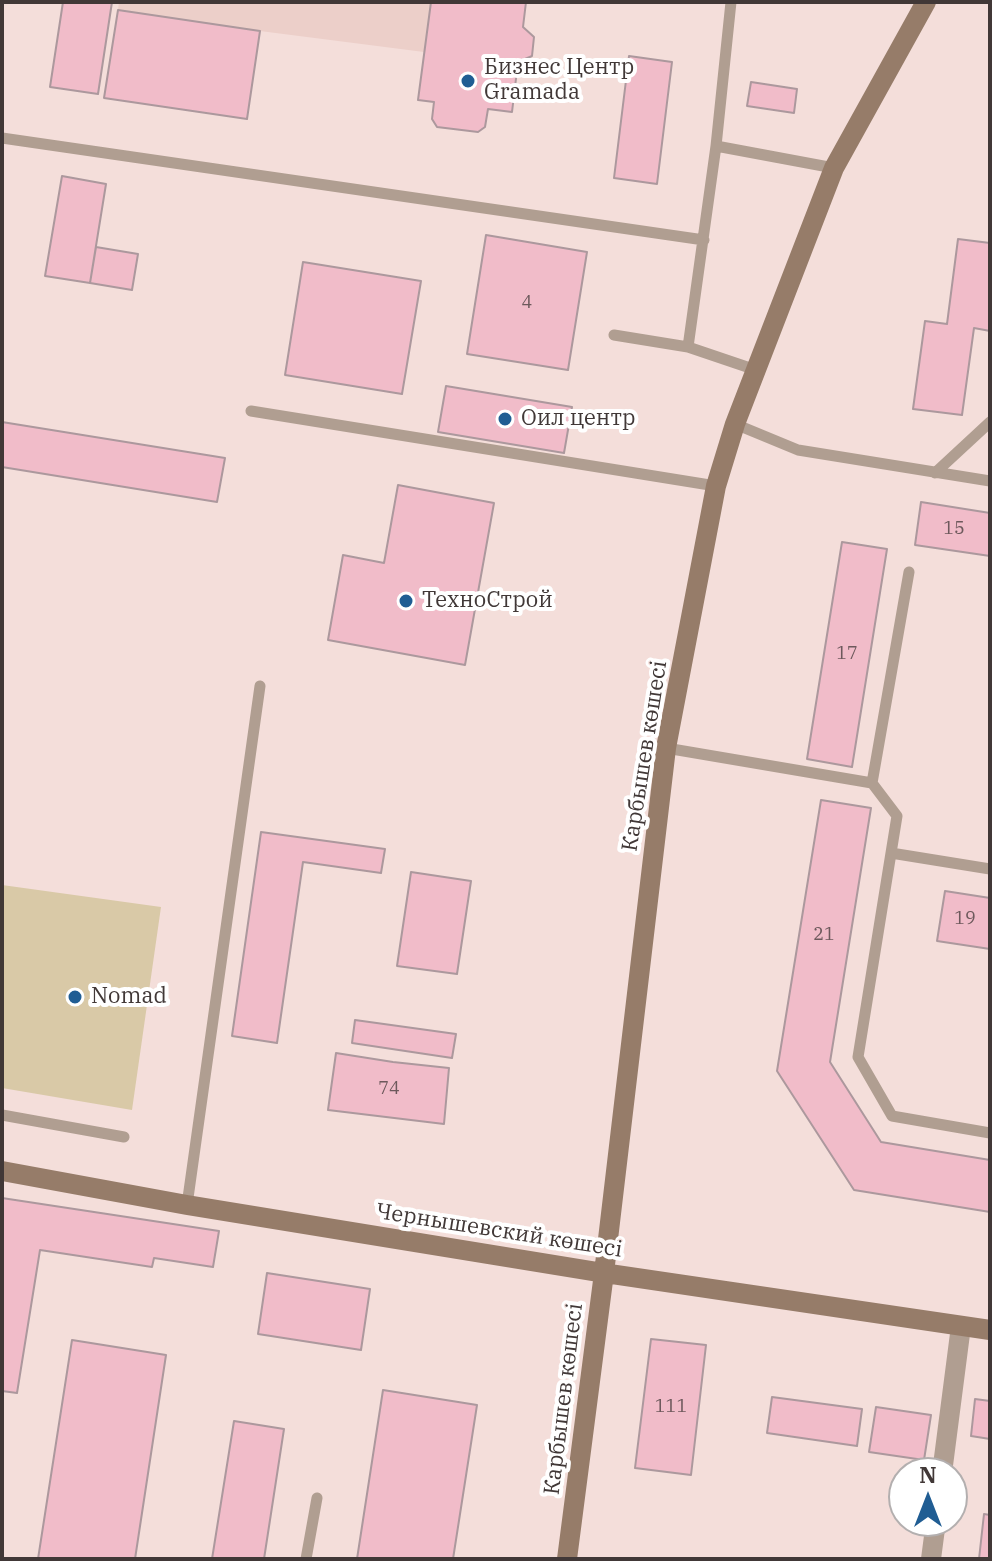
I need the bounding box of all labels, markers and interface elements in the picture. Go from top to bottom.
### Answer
place label: Бизнес Центр Gramada [484,55,634,106]
marker: Бизнес Центр Gramada [459,72,477,90]
house number: 4 [522,292,532,314]
place label: Оил центр [521,406,635,432]
marker: Оил центр [496,410,514,428]
house number: 15 [943,518,965,540]
place label: ТехноСтрой [422,588,553,614]
marker: ТехноСтрой [397,592,415,610]
house number: 17 [836,643,858,665]
street label: Карбышев көшесі [617,659,673,853]
house number: 19 [954,908,976,930]
house number: 21 [813,924,835,946]
place label: Nomad [91,984,167,1010]
marker: Nomad [66,988,84,1006]
house number: 74 [378,1078,400,1100]
street label: Чернышевский көшесі [374,1198,624,1264]
street label: Карбышев көшесі [539,1302,589,1496]
house number: 111 [655,1396,687,1418]
north arrow [888,1457,968,1537]
text: N [919,1460,937,1489]

